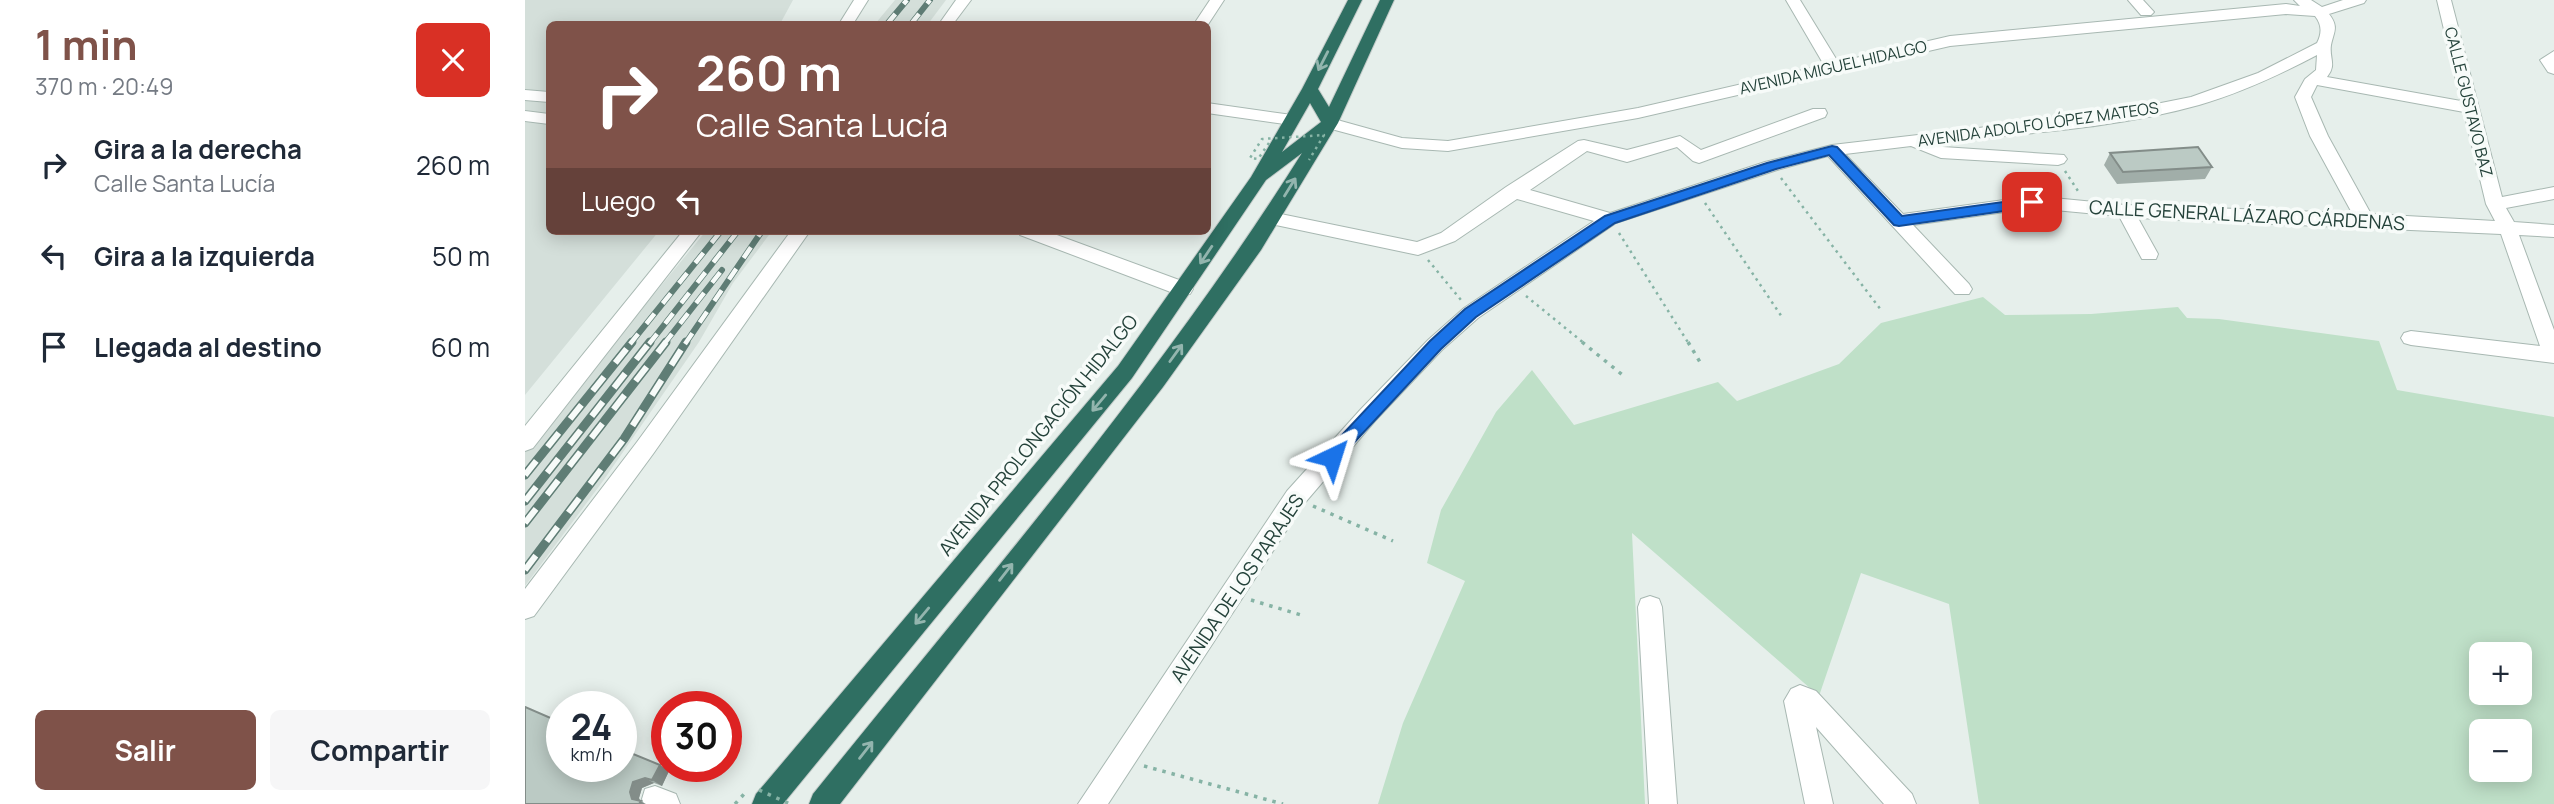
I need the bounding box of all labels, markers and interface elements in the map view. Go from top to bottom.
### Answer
text: 1 min [35,15,138,73]
button: close [416,23,490,97]
street label: CALLE GUSTAVO BAZ [2440,25,2498,180]
street label: AVENIDA MIGUEL HIDALGO [1737,35,1929,99]
text: 260 m [696,39,842,106]
icon: right [581,49,672,140]
one-way arrow [1316,50,1330,71]
text: 370 m · 20:49 [35,70,173,102]
street label: AVENIDA ADOLFO LÓPEZ MATEOS [1916,96,2160,152]
text: Calle Santa Lucía [696,103,948,147]
text: Gira a la derecha [94,131,302,167]
icon: right [35,146,73,184]
text: 260 m [416,147,490,183]
text: Calle Santa Lucía [94,167,275,199]
pin [2002,172,2062,232]
one-way arrow [1283,178,1297,198]
icon: left [670,182,708,220]
text: Luego [581,183,656,219]
icon: arrive [2013,183,2051,221]
street label: CALLE GENERAL LÁZARO CÁRDENAS [2088,194,2406,236]
icon: left [35,237,73,275]
text: Gira a la izquierda [94,238,315,274]
text: 50 m [432,238,490,274]
one-way arrow [1199,245,1213,264]
street label: AVENIDA PROLONGACIÓN HIDALGO [932,309,1144,561]
icon: arrive [35,328,73,366]
text: Llegada al destino [94,329,322,365]
text: 60 m [431,329,490,365]
one-way arrow [1169,344,1183,363]
one-way arrow [1091,393,1106,411]
position arrow [1295,420,1369,494]
street label: AVENIDA DE LOS PARAJES [1164,488,1310,687]
one-way arrow [999,563,1014,581]
one-way arrow [914,606,930,624]
map controls [2469,642,2532,782]
button: + [2469,642,2532,705]
speed limit sign: 30 [651,691,742,782]
text: 24 [571,703,612,751]
button: Salir [35,710,256,790]
button: Compartir [270,710,490,790]
button: − [2469,719,2532,782]
text: km/h [571,742,612,766]
one-way arrow [858,742,873,760]

